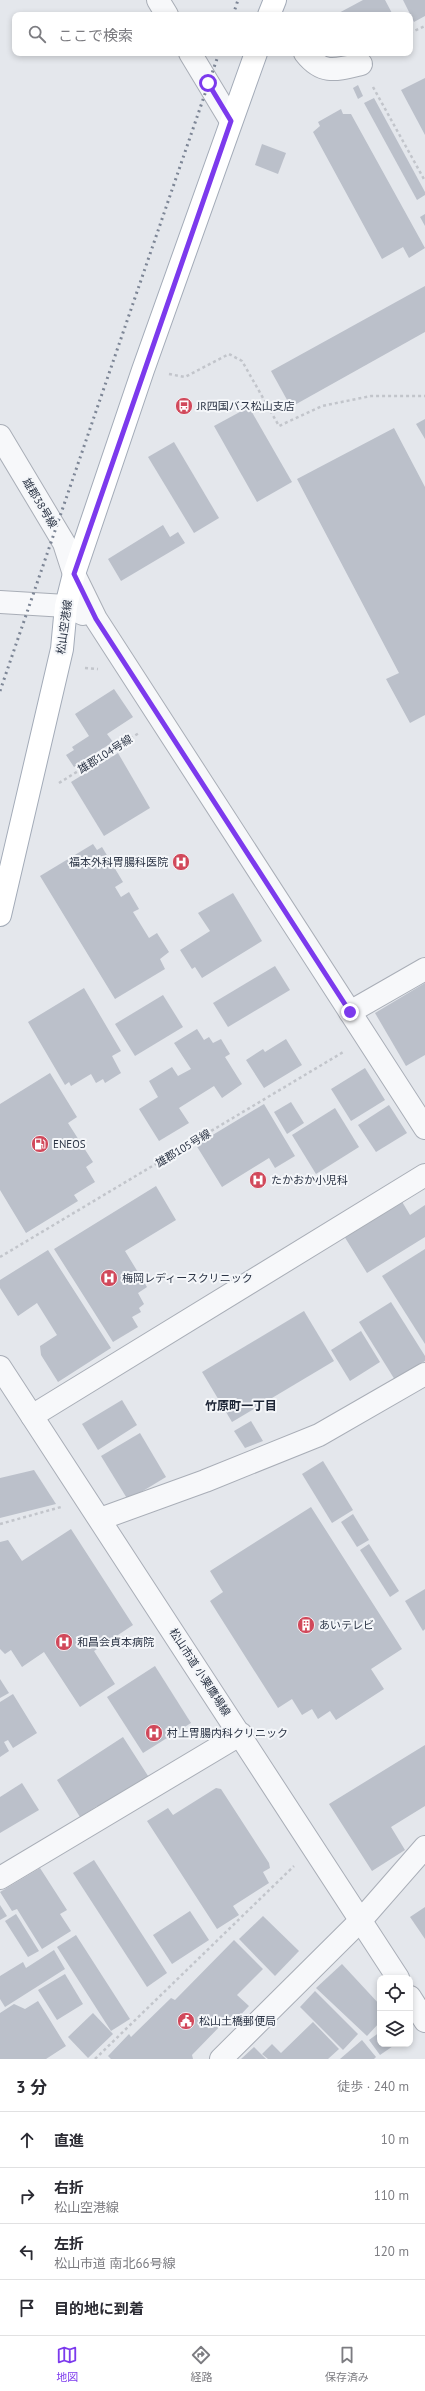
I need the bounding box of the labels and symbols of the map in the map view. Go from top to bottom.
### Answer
route start [199,74,217,92]
bus stop icon: JR四国バス松山支店 [174,396,194,416]
place label: JR四国バス松山支店 [196,399,295,413]
street label: 雄郡38号線 [20,475,60,531]
street label: 松山空港線 [53,599,75,655]
street label: 雄郡104号線 [75,732,135,776]
hospital icon: 福本外科胃腸科医院 [171,852,191,872]
place label: 福本外科胃腸科医院 [69,855,168,869]
route end [341,1003,359,1021]
street label: 雄郡105号線 [153,1126,213,1170]
fuel station icon: ENEOS [30,1134,50,1154]
place label: ENEOS [53,1137,86,1151]
hospital icon: たかおか小児科 [248,1170,268,1190]
place label: たかおか小児科 [271,1173,348,1187]
hospital icon: 梅岡レディースクリニック [99,1268,119,1288]
place label: 梅岡レディースクリニック [122,1271,253,1285]
district label: 竹原町一丁目 [205,1398,277,1413]
building icon: あいテレビ [296,1615,316,1635]
place label: あいテレビ [319,1618,374,1632]
street label: 松山市道 小栗鷹場線 [166,1625,234,1719]
hospital icon: 和昌会貞本病院 [54,1632,74,1652]
place label: 和昌会貞本病院 [77,1635,154,1649]
hospital icon: 村上胃腸内科クリニック [144,1723,164,1743]
place label: 村上胃腸内科クリニック [167,1726,288,1740]
public building icon: 松山土橋郵便局 [176,2011,196,2031]
place label: 松山土橋郵便局 [199,2014,276,2028]

